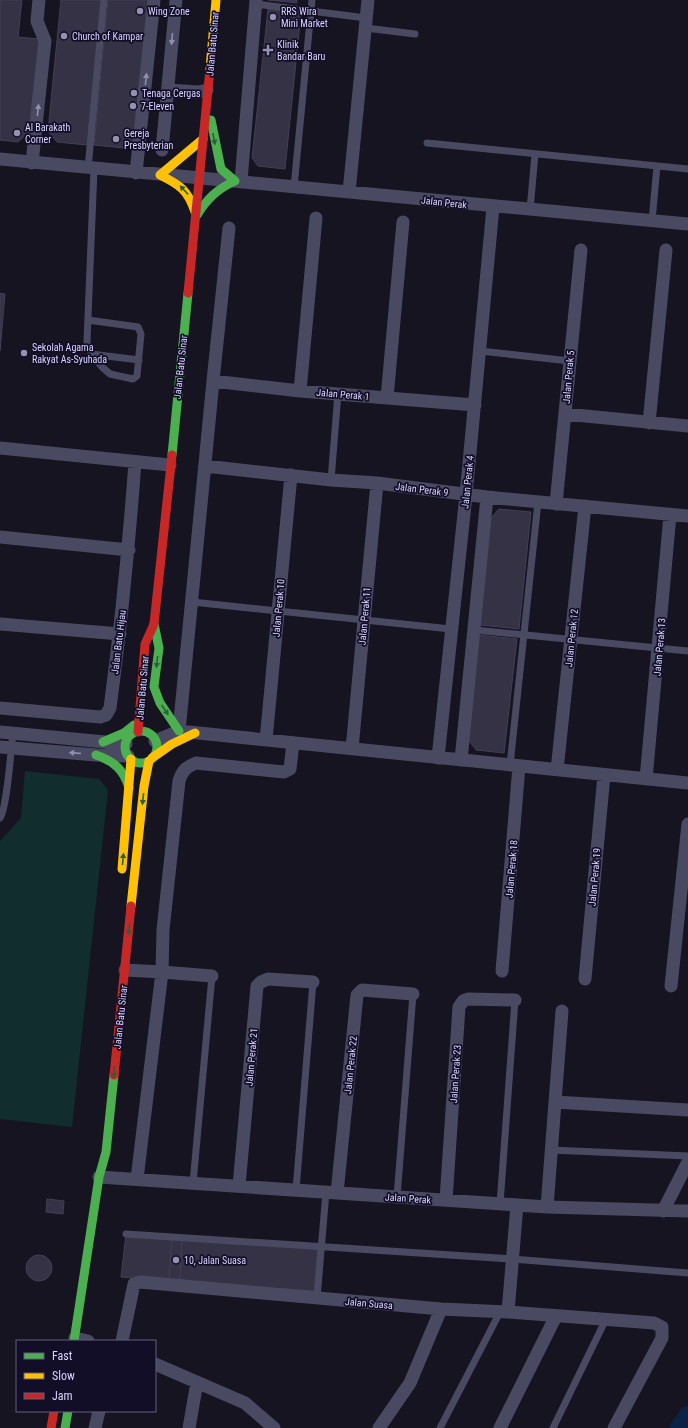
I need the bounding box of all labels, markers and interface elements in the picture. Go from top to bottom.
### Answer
marker: Wing Zone [135,6,145,16]
place label: Wing Zone [148,6,190,17]
place label: RRS Wira Mini Market [281,6,328,29]
street label: Jalan Batu Sinar [204,12,221,77]
marker: RRS Wira Mini Market [268,12,278,22]
marker: Church of Kampar [59,31,69,41]
place label: Church of Kampar [72,31,143,42]
one-way arrow [169,33,176,45]
place label: Klinik Bandar Baru [277,39,325,62]
marker: Klinik Bandar Baru [262,44,274,56]
one-way arrow [142,73,149,85]
marker: Tenaga Cergas [129,88,139,98]
place label: Tenaga Cergas [142,88,201,99]
marker: 7-Eleven [128,101,138,111]
place label: 7-Eleven [141,101,174,112]
one-way arrow [34,104,41,116]
place label: Al Barakath Corner [25,122,71,145]
marker: Al Barakath Corner [12,128,22,138]
place label: Gereja Presbyterian [124,128,174,151]
one-way arrow [212,133,218,145]
marker: Gereja Presbyterian [111,134,121,144]
one-way arrow [180,185,189,195]
street label: Jalan Perak [420,195,468,210]
street label: Jalan Batu Sinar [172,334,189,400]
place label: Sekolah Agama Rakyat As-Syuhada [32,342,107,365]
marker: Sekolah Agama Rakyat As-Syuhada [19,348,29,358]
street label: Jalan Perak 5 [561,350,576,404]
street label: Jalan Perak 1 [316,387,370,402]
street label: Jalan Perak 4 [459,455,476,509]
street label: Jalan Perak 9 [395,481,449,498]
street label: Jalan Perak 10 [270,578,287,638]
street label: Jalan Perak 11 [356,587,373,646]
street label: Jalan Perak 12 [563,608,580,668]
street label: Jalan Batu Hijau [109,609,128,675]
street label: Jalan Perak 13 [651,617,668,677]
street label: Jalan Batu Sinar [134,656,151,721]
one-way arrow [154,656,160,668]
one-way arrow [161,705,169,715]
one-way arrow [69,750,81,757]
one-way arrow [139,793,146,805]
street label: Jalan Perak 18 [503,839,520,899]
street label: Jalan Perak 19 [586,847,603,907]
one-way arrow [120,853,126,865]
one-way arrow [126,923,132,935]
street label: Jalan Batu Sinar [112,984,129,1050]
street label: Jalan Perak 21 [243,1028,260,1087]
street label: Jalan Perak 22 [342,1035,359,1095]
street label: Jalan Perak 23 [448,1045,463,1104]
one-way arrow [111,1066,118,1078]
street label: Jalan Perak [385,1191,432,1206]
marker: 10, Jalan Suasa [171,1255,181,1265]
place label: 10, Jalan Suasa [184,1255,246,1266]
street label: Jalan Suasa [345,1296,394,1311]
legend [16,1340,156,1412]
text: Fast [52,1349,73,1363]
text: Slow [52,1369,75,1383]
text: Jam [52,1389,73,1403]

